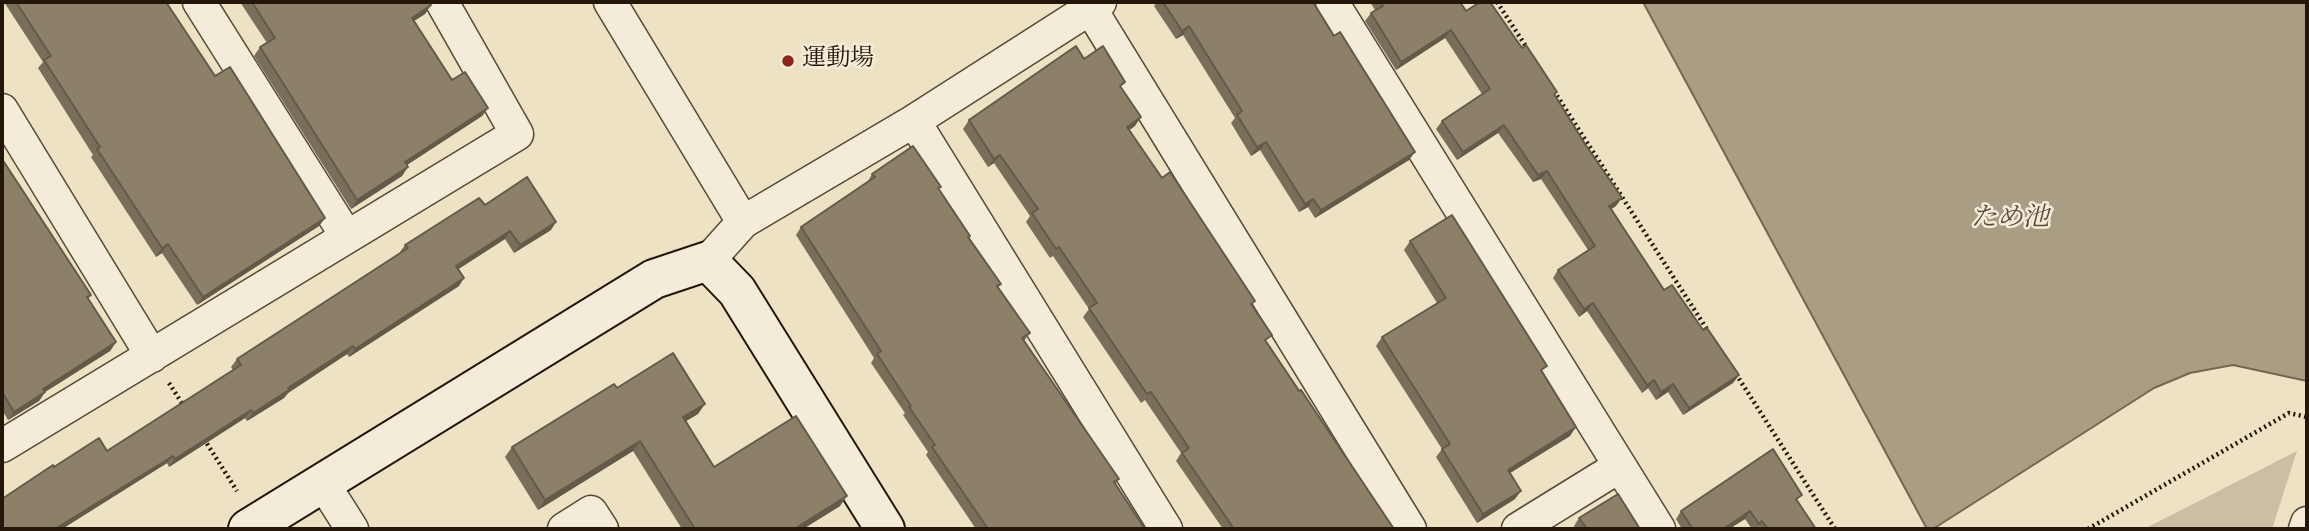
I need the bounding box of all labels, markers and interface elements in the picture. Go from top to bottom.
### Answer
place label: 運動場 [802,47,874,75]
marker: 運動場 [780,53,796,69]
water label: ため池 [1971,205,2049,237]

